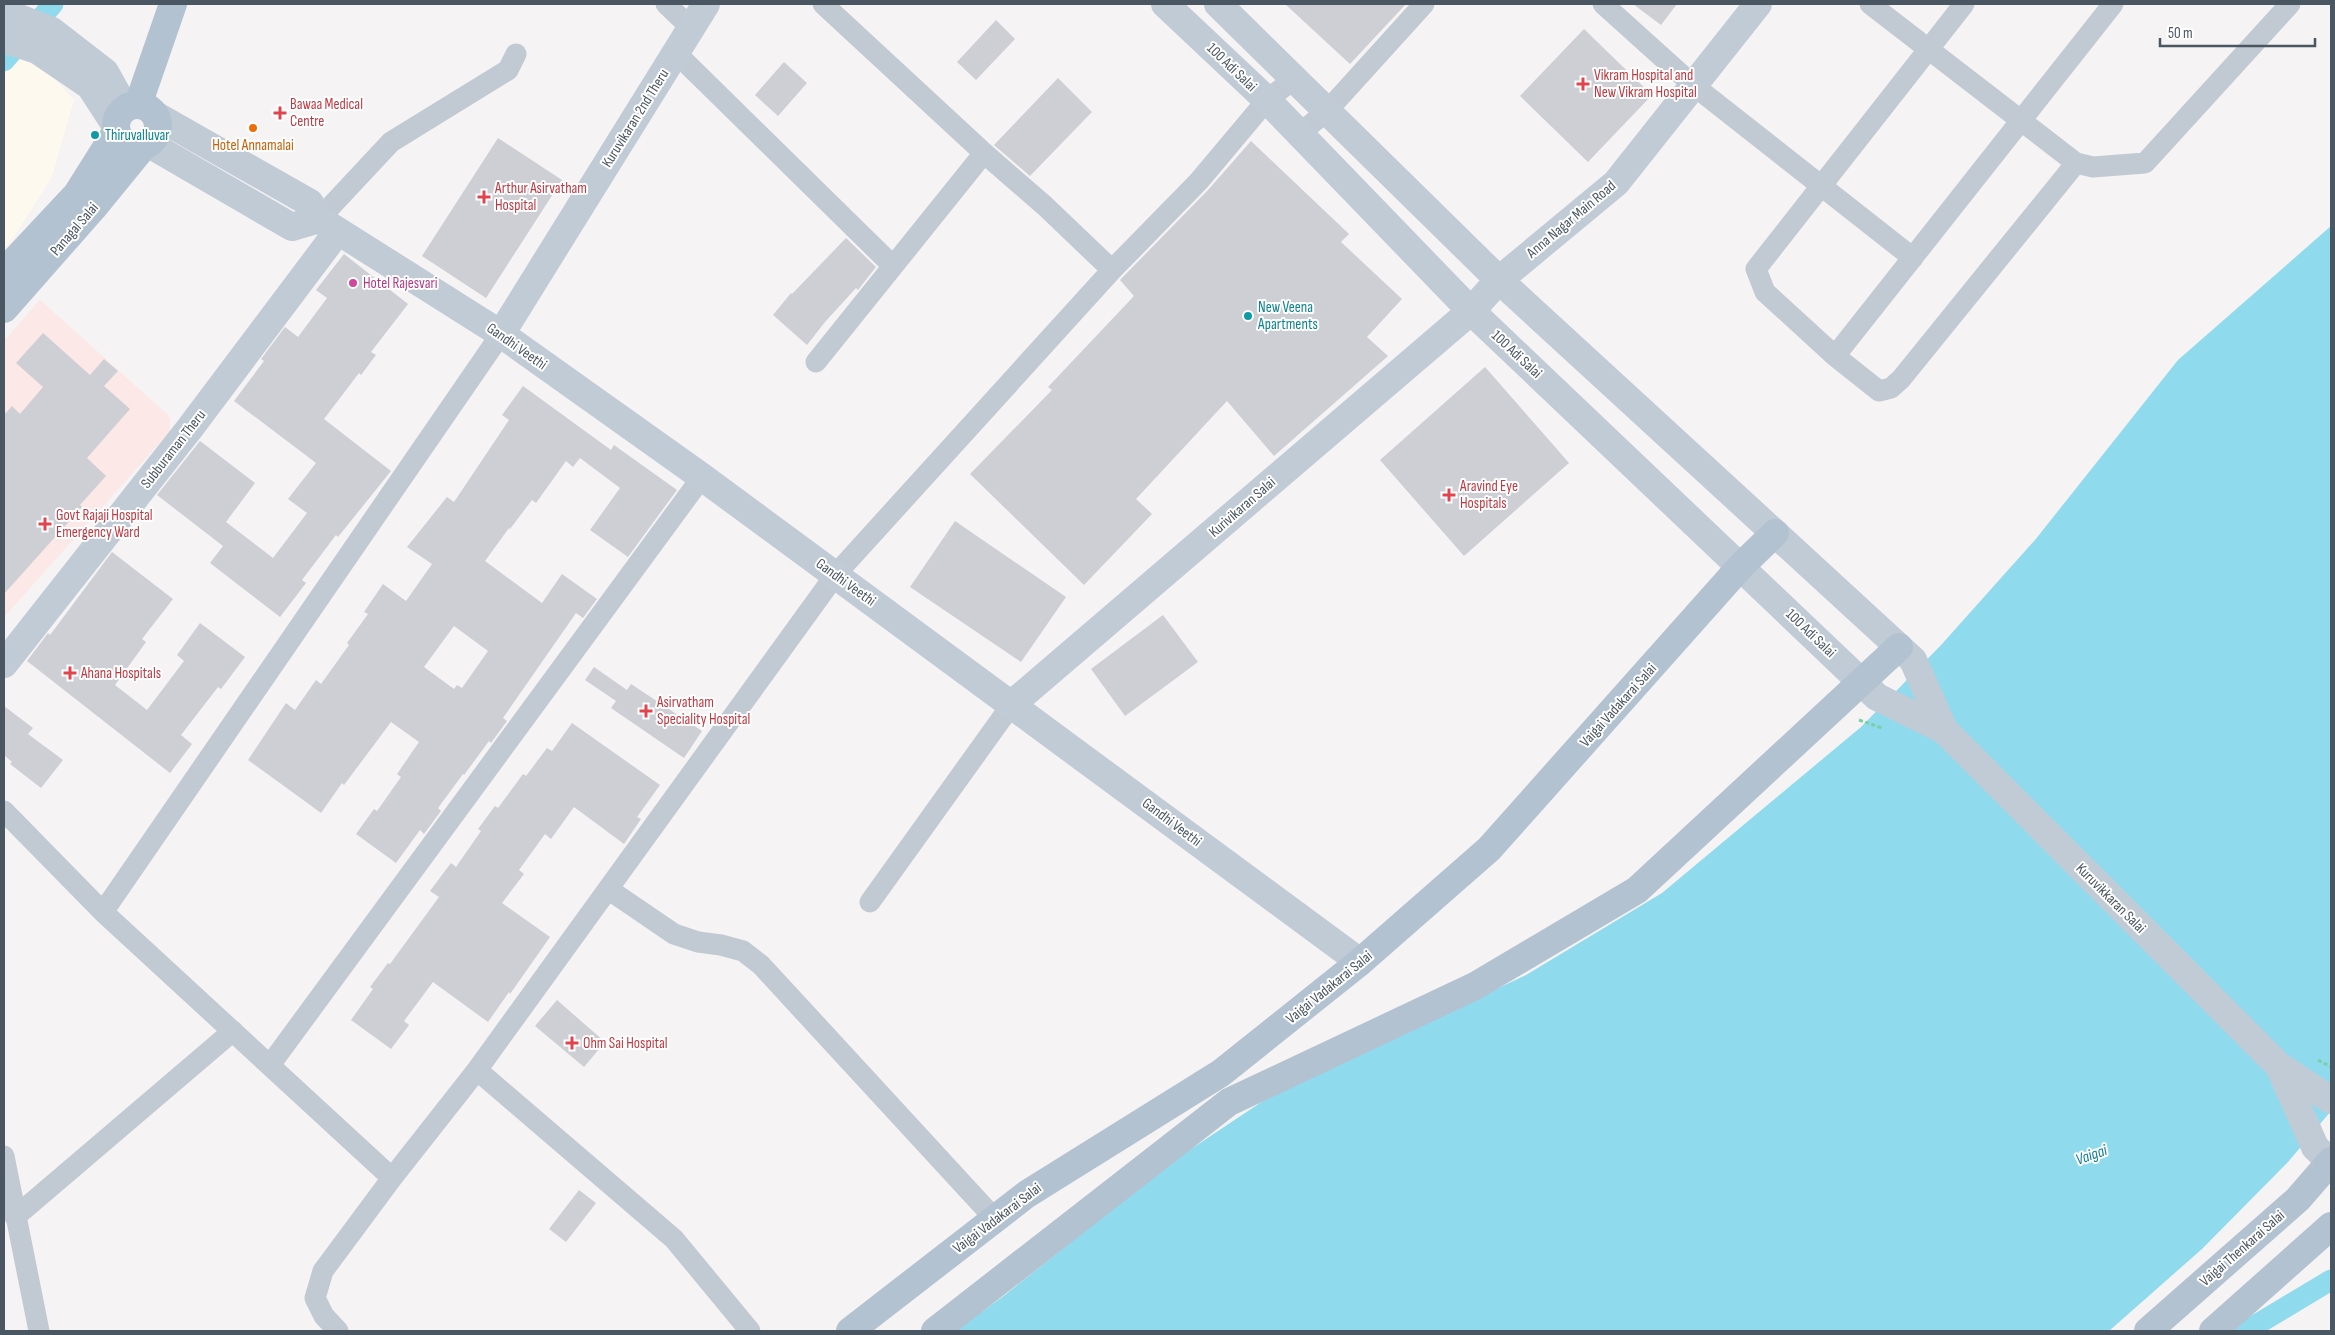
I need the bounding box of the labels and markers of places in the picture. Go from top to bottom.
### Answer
place label: Vikram Hospital and New Vikram Hospital [1594,66,1697,102]
marker: Vikram Hospital and New Vikram Hospital [1576,77,1590,91]
place label: Bawaa Medical Centre [290,95,363,131]
marker: Bawaa Medical Centre [274,107,286,119]
marker: Hotel Annamalai [247,122,259,134]
place label: Thiruvalluvar [105,126,170,145]
marker: Thiruvalluvar [89,129,101,141]
place label: Hotel Annamalai [212,136,294,155]
place label: Arthur Asirvatham Hospital [494,179,587,215]
marker: Arthur Asirvatham Hospital [477,190,491,204]
place label: Hotel Rajesvari [363,274,438,293]
marker: Hotel Rajesvari [347,277,359,289]
place label: New Veena Apartments [1257,298,1318,334]
marker: New Veena Apartments [1242,310,1254,322]
place label: Aravind Eye Hospitals [1459,477,1518,513]
marker: Aravind Eye Hospitals [1442,488,1456,502]
place label: Govt Rajaji Hospital Emergency Ward [56,506,153,542]
marker: Govt Rajaji Hospital Emergency Ward [38,517,52,531]
place label: Ahana Hospitals [80,664,161,683]
marker: Ahana Hospitals [63,666,77,680]
place label: Asirvatham Speciality Hospital [656,693,750,729]
marker: Asirvatham Speciality Hospital [639,704,653,718]
place label: Ohm Sai Hospital [583,1034,668,1053]
marker: Ohm Sai Hospital [565,1036,579,1050]

